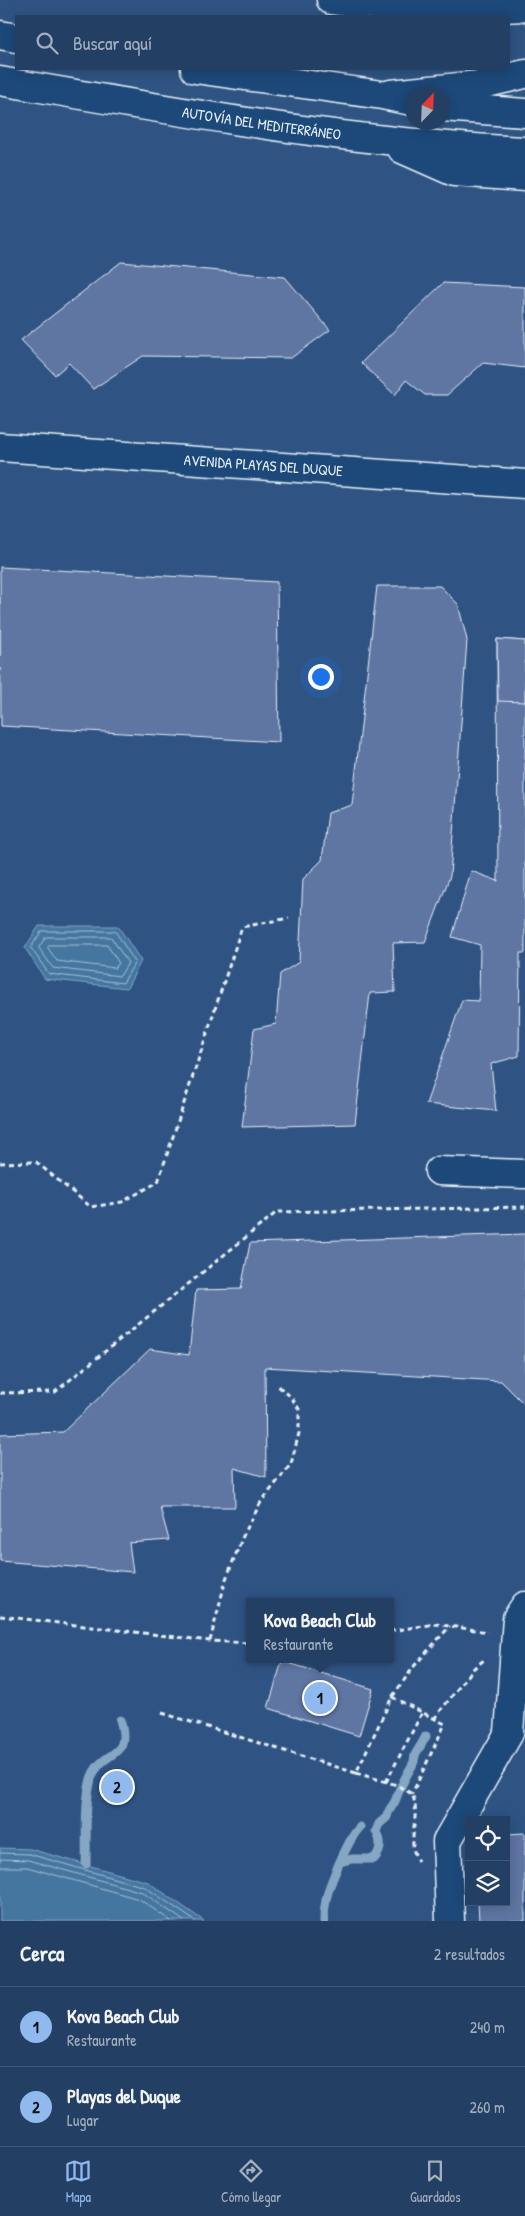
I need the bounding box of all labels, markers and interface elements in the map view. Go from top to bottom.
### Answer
search box [15,15,510,70]
icon: search [33,29,61,57]
text: Buscar aquí [73,30,152,56]
north arrow [405,85,450,130]
street label: AUTOVÍA DEL MEDITERRÁNEO [181,101,342,145]
street label: AVENIDA PLAYAS DEL DUQUE [183,449,344,481]
your location [308,664,334,690]
popup [246,1598,394,1663]
text: Kova Beach Club [264,1607,376,1633]
text: Restaurante [264,1633,333,1655]
pin: 1 [304,1679,336,1717]
pin: 2 [101,1768,133,1806]
map controls [465,1816,510,1906]
button: locate [465,1816,510,1861]
button: layers [465,1861,510,1906]
text: Cerca [20,1939,64,1968]
text: 2 resultados [434,1943,505,1965]
text: Kova Beach Club [67,2003,179,2029]
text: 1 [33,2016,39,2038]
text: 240 m [470,2016,505,2038]
text: Restaurante [67,2029,137,2051]
text: Playas del Duque [67,2083,181,2109]
text: 2 [32,2096,40,2118]
text: 260 m [469,2096,505,2118]
text: Lugar [67,2109,99,2131]
tab: Mapa [64,2157,92,2206]
tab: Cómo llegar [221,2157,281,2206]
tab: Guardados [410,2157,461,2206]

